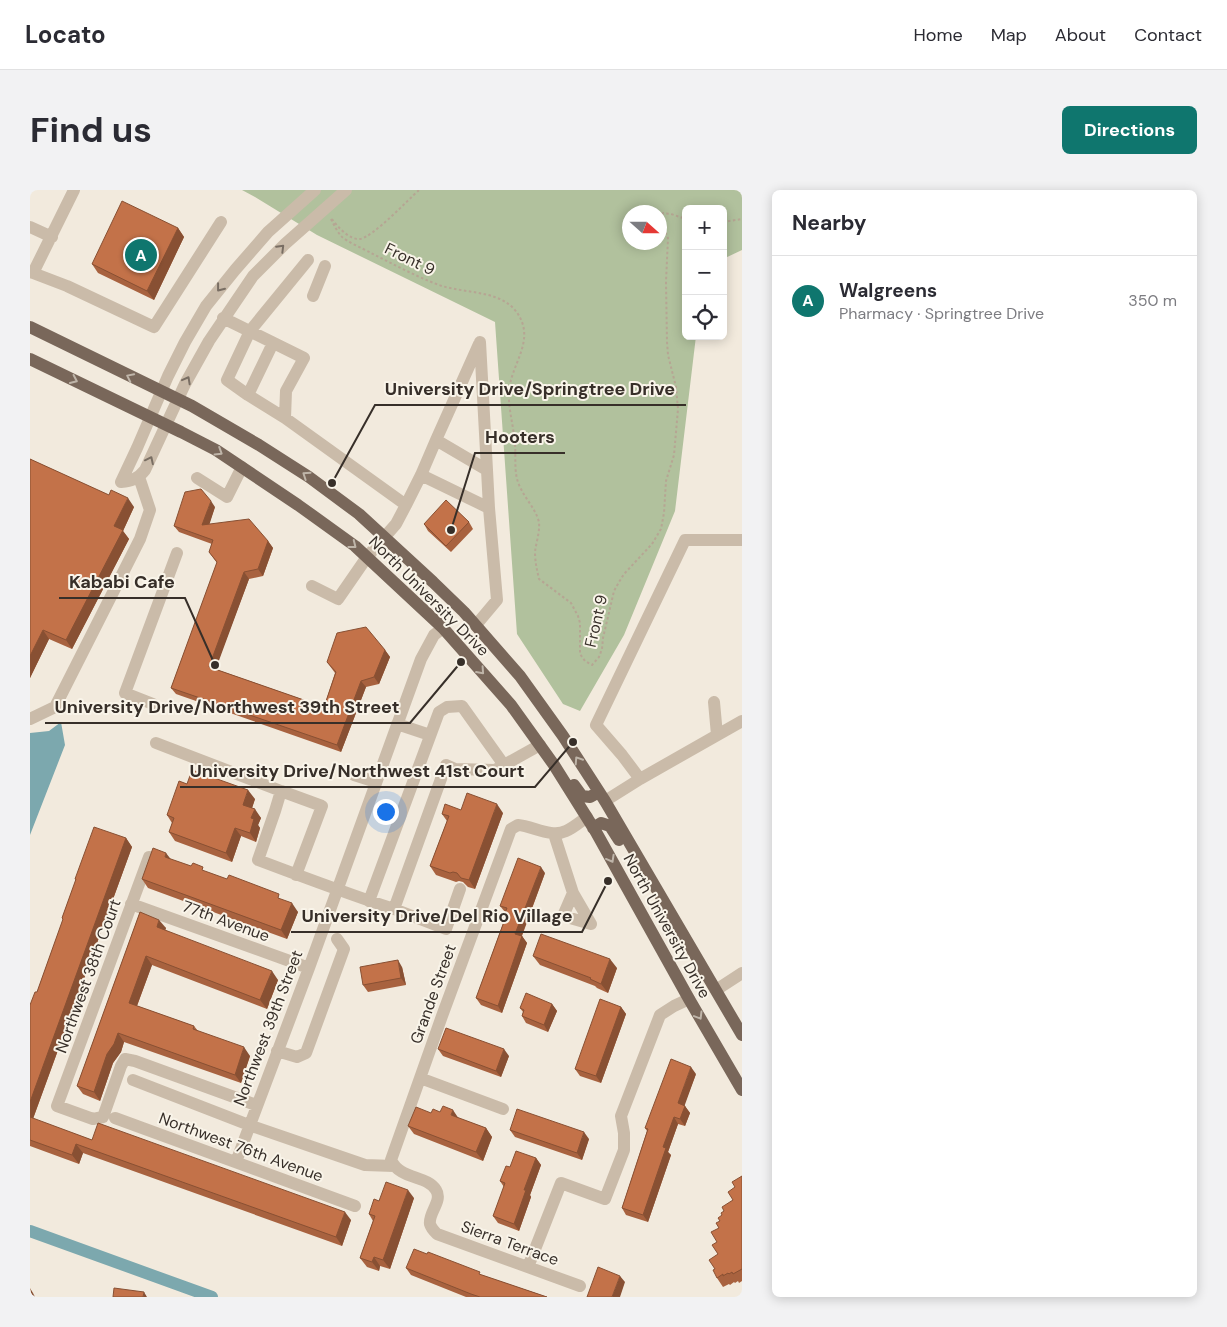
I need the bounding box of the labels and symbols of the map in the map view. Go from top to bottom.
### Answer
north arrow [622,205,667,250]
pin: A [125,236,157,274]
street label: Front 9 [381,238,439,280]
one-way arrow [275,245,284,254]
one-way arrow [218,282,226,291]
callout: University Drive/Springtree Drive [375,372,686,405]
one-way arrow [127,373,136,383]
one-way arrow [69,374,78,384]
one-way arrow [181,376,191,385]
text: University Drive/Springtree Drive [385,377,675,401]
callout: Hooters [475,420,565,453]
text: Hooters [485,425,555,449]
one-way arrow [214,446,223,456]
one-way arrow [143,456,154,465]
one-way arrow [302,472,311,481]
street label: North University Drive [364,531,494,661]
one-way arrow [347,539,356,547]
callout: Kababi Cafe [59,565,185,598]
text: Kababi Cafe [69,570,175,594]
street label: Front 9 [580,593,612,649]
one-way arrow [475,665,484,674]
callout: University Drive/Northwest 39th Street [45,690,410,723]
text: University Drive/Northwest 39th Street [54,695,400,719]
callout: University Drive/Northwest 41st Court [180,754,535,787]
one-way arrow [575,756,585,765]
text: University Drive/Northwest 41st Court [190,759,524,783]
your location [373,799,399,825]
street label: North University Drive [619,850,715,1002]
one-way arrow [605,854,615,863]
street label: Northwest 38th Court [50,896,126,1056]
street label: 77th Avenue [180,896,272,946]
callout: University Drive/Del Rio Village [291,899,582,932]
text: University Drive/Del Rio Village [302,904,573,928]
street label: Grande Street [405,941,461,1047]
street label: Northwest 39th Street [229,947,307,1109]
one-way arrow [692,1011,702,1020]
street label: Northwest 76th Avenue [156,1107,326,1187]
street label: Sierra Terrace [458,1216,562,1270]

